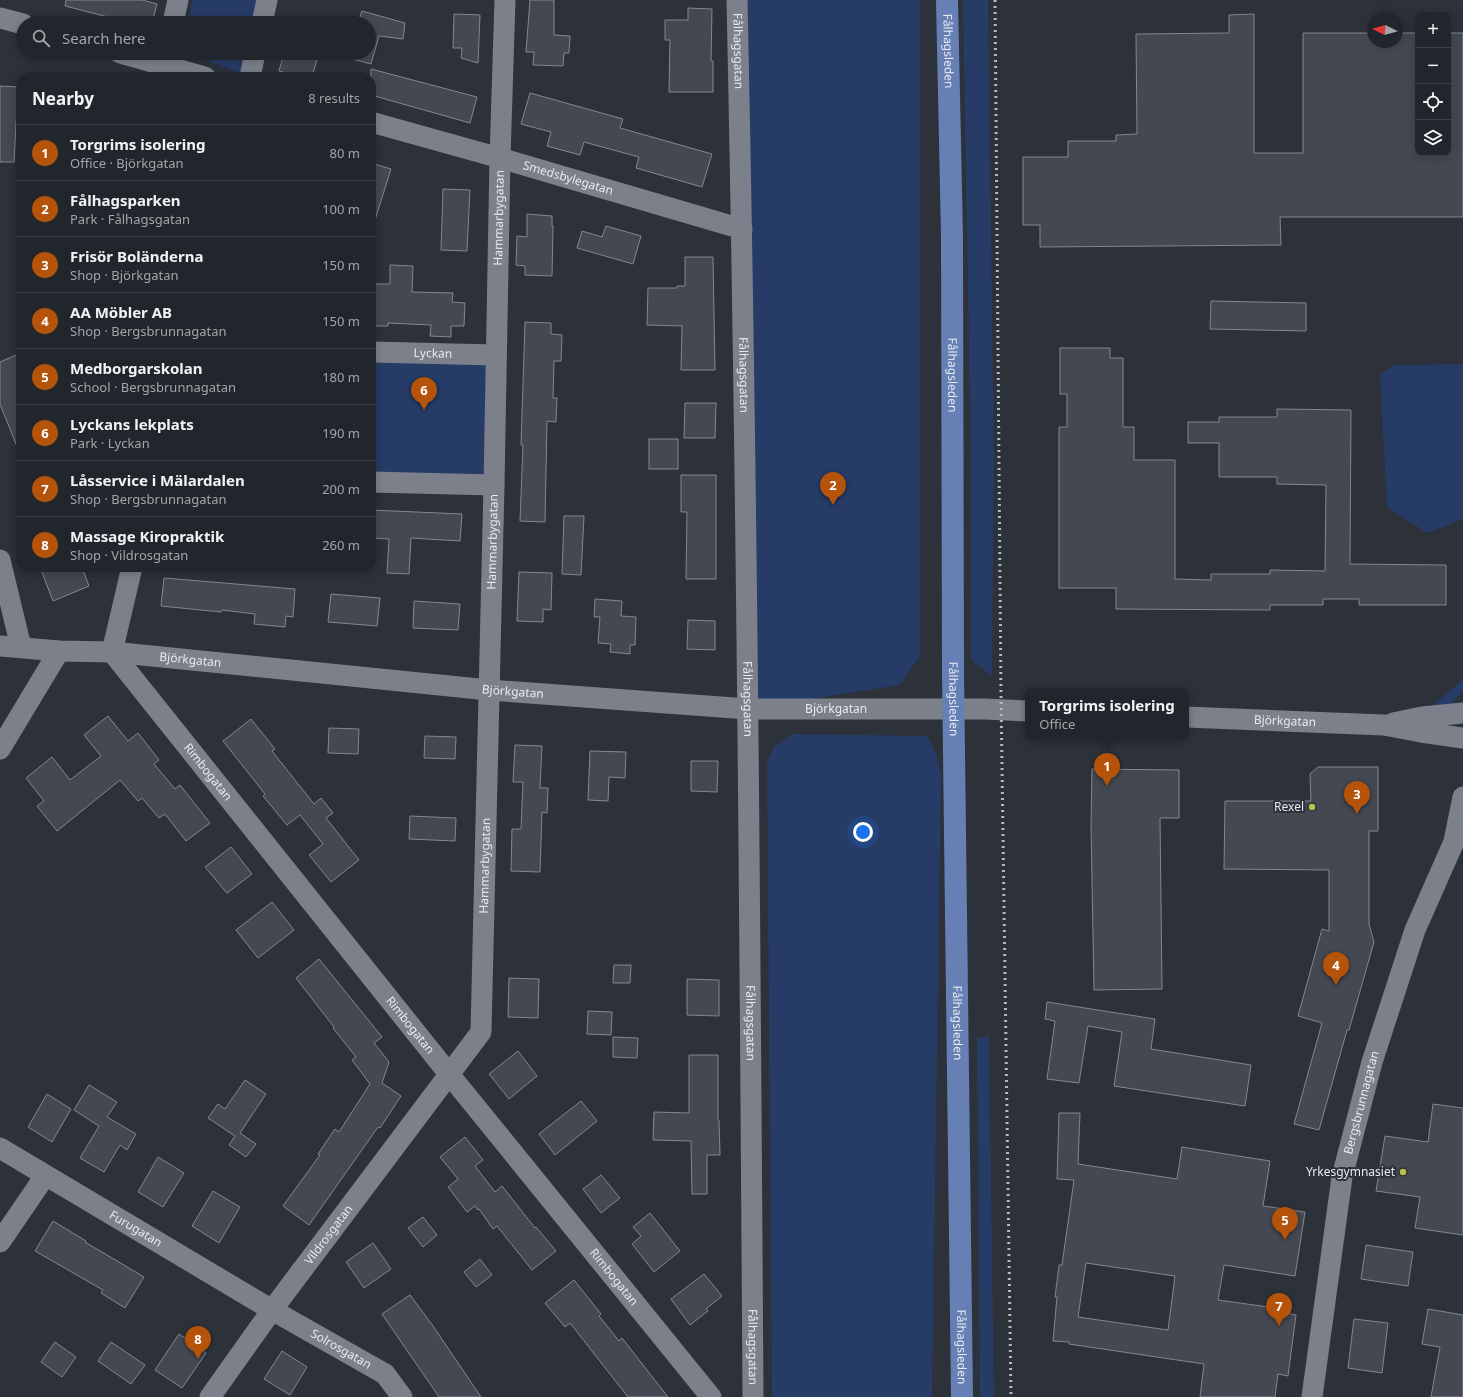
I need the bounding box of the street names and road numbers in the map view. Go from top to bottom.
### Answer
street label: Fålhagsgatan [729,13,748,89]
street label: Fålhagsleden [939,13,958,89]
street label: Smedsbylegatan [521,156,616,199]
street label: Hammarbygatan [489,170,508,266]
street label: Fålhagsgatan [735,337,753,413]
street label: Fålhagsleden [944,337,961,412]
street label: Lyckan [413,344,453,362]
street label: Hammarbygatan [483,494,502,590]
street label: Björkgatan [159,648,222,671]
street label: Fålhagsgatan [739,661,757,737]
street label: Fålhagsleden [945,661,963,736]
street label: Björkgatan [481,680,544,702]
street label: Björkgatan [805,700,867,717]
street label: Björkgatan [1254,711,1316,730]
street label: Rimbogatan [180,739,236,804]
street label: Hammarbygatan [475,818,494,914]
street label: Fålhagsgatan [742,985,760,1061]
street label: Fålhagsleden [949,985,967,1060]
street label: Rimbogatan [382,993,439,1057]
street label: Bergsbrunnagatan [1339,1048,1383,1156]
street label: Vildrosgatan [300,1201,356,1268]
street label: Furugatan [106,1206,166,1251]
street label: Rimbogatan [586,1245,643,1309]
street label: Fålhagsgatan [744,1309,762,1385]
street label: Fålhagsleden [953,1309,971,1384]
street label: Solrosgatan [308,1325,375,1373]

